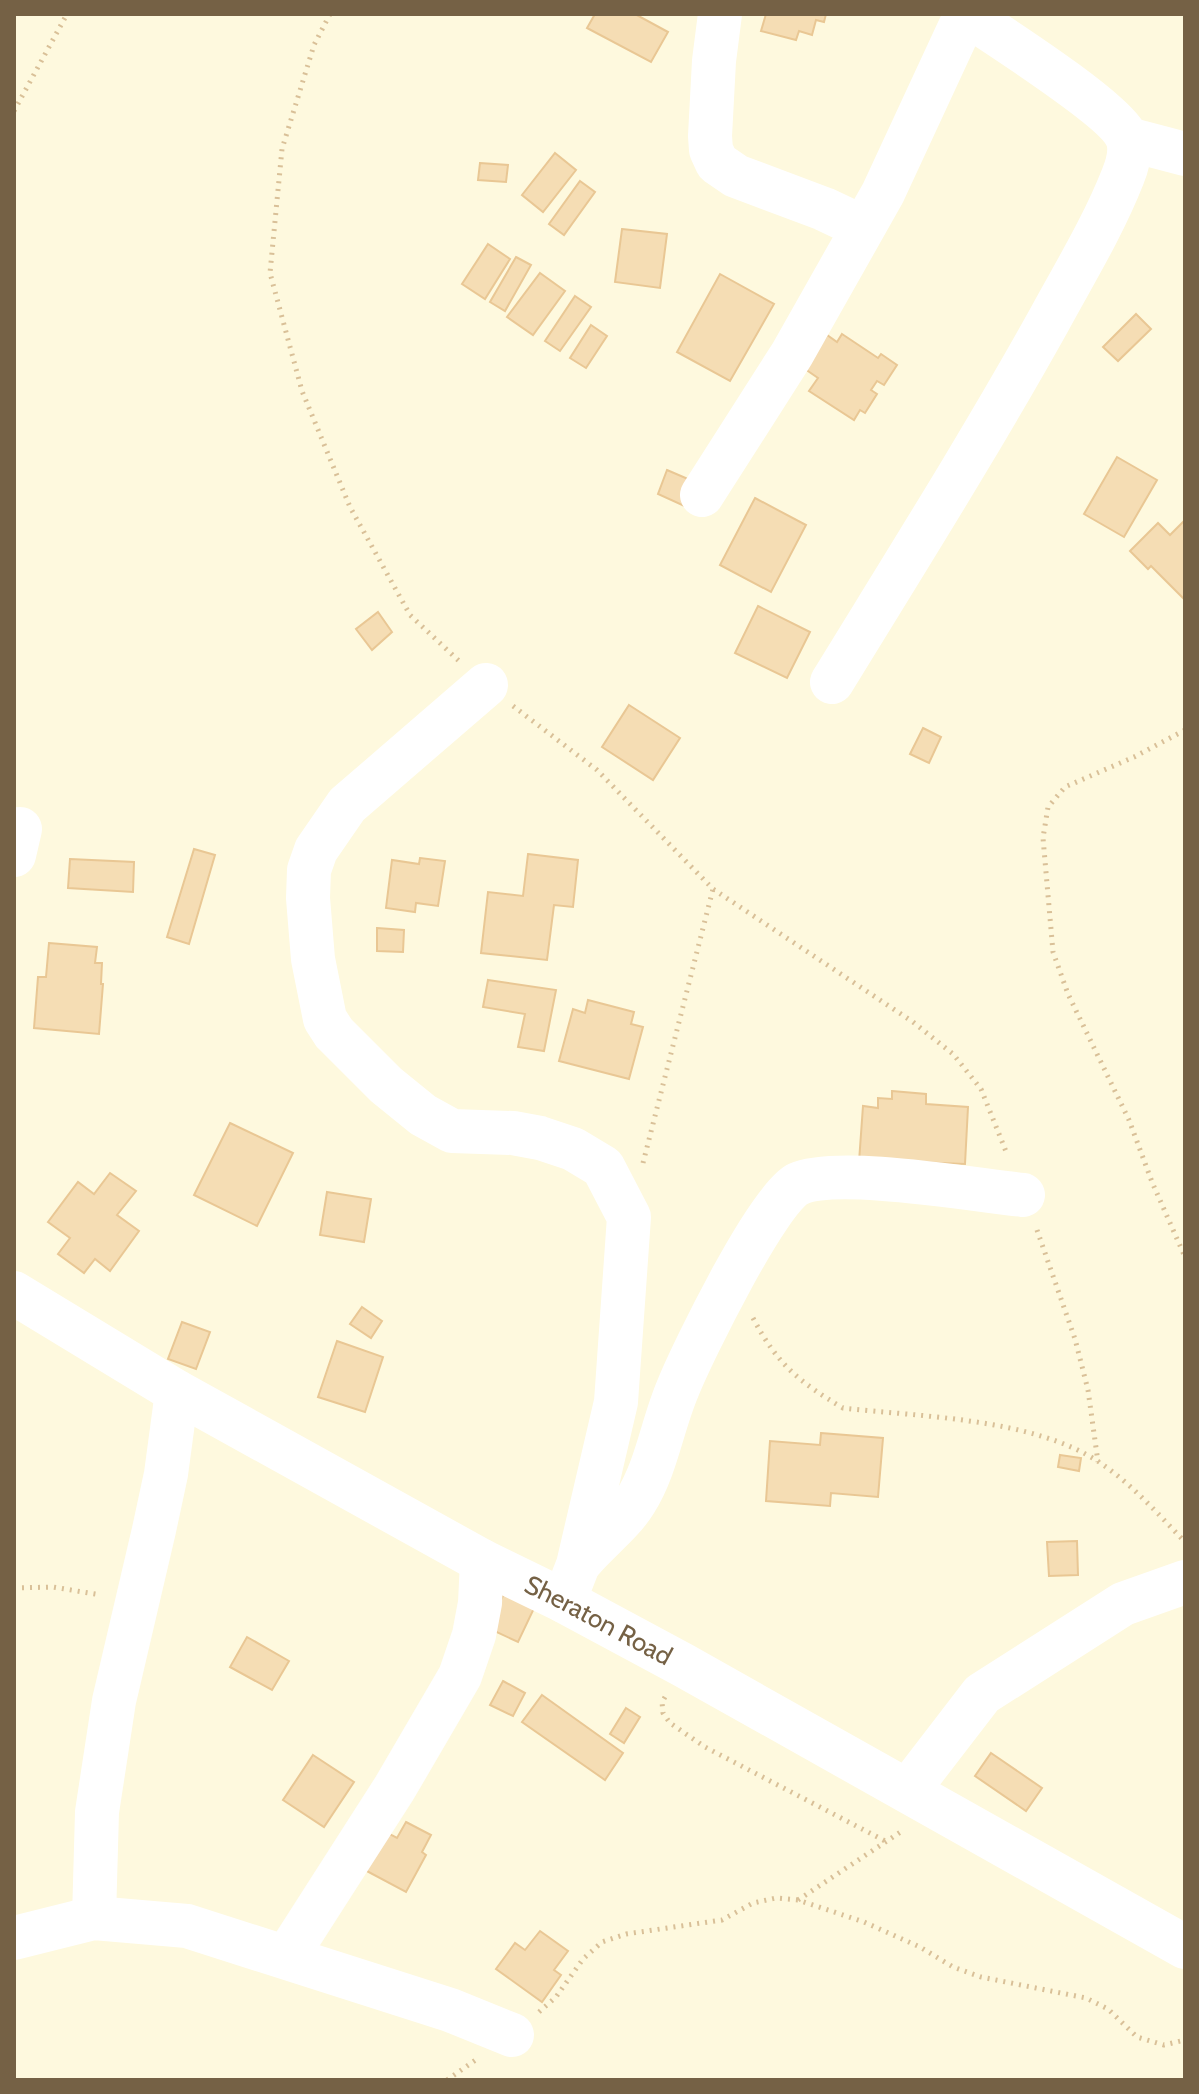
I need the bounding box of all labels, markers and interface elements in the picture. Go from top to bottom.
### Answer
street label: Sheraton Road [519,1568,678,1672]

